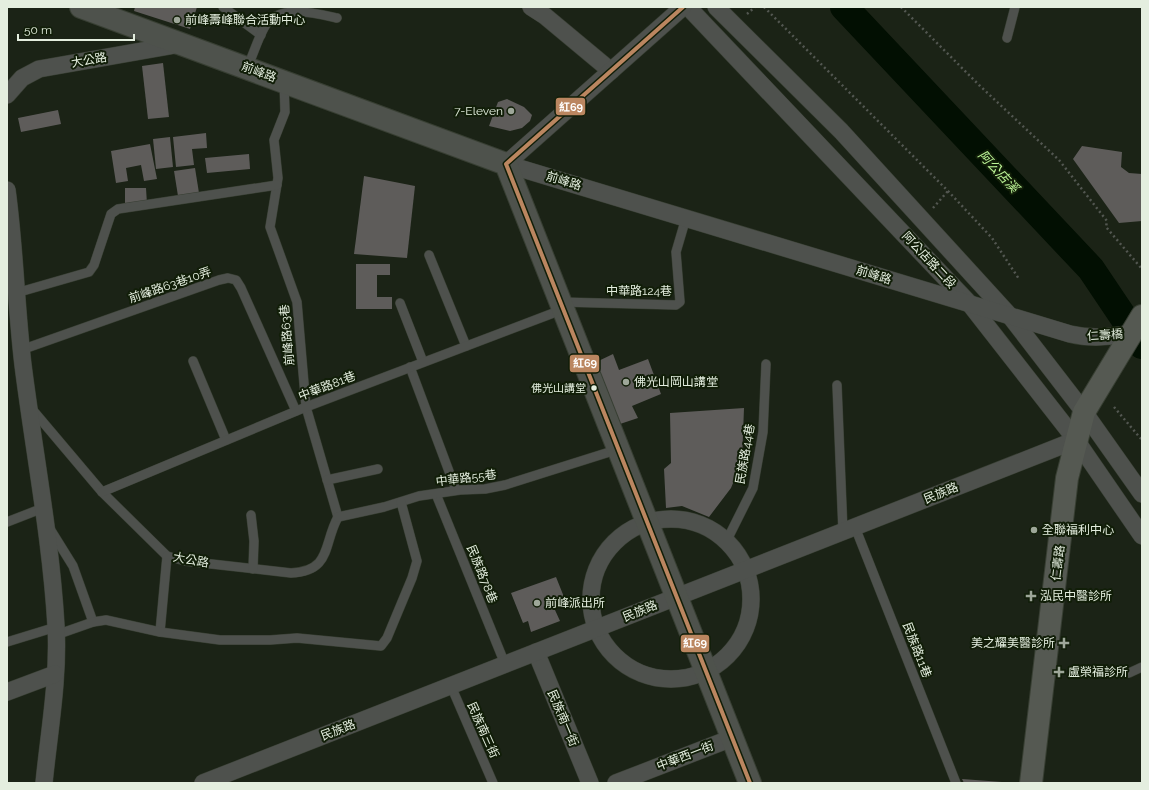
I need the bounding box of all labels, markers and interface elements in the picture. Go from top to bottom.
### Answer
place label: 前峰壽峰聯合活動中心 [185,13,305,27]
marker: 前峰壽峰聯合活動中心 [172,15,182,25]
scale bar [18,16,134,42]
text: 50 m [24,23,52,37]
street label: 大公路 [70,50,108,70]
street label: 前峰路 [240,59,278,85]
line badge: 紅69 [555,97,586,116]
text: 紅69 [559,101,584,114]
place label: 7-Eleven [454,104,503,118]
marker: 7-Eleven [506,106,516,116]
water label: 阿公店溪 [975,147,1023,197]
street label: 前峰路 [545,169,583,193]
street label: 阿公店路二段 [899,229,959,291]
street label: 前峰路 [855,263,893,287]
street label: 前峰路63巷10弄 [127,264,213,306]
street label: 中華路124巷 [606,284,672,298]
street label: 前峰路63巷 [277,304,297,366]
street label: 仁壽橋 [1087,327,1123,343]
line badge: 紅69 [569,354,600,373]
text: 紅69 [573,357,598,370]
street label: 中華路81巷 [296,369,358,403]
place label: 佛光山岡山講堂 [634,375,718,389]
marker: 佛光山岡山講堂 [621,377,631,387]
place label: 佛光山講堂 [531,382,586,395]
marker: 佛光山講堂 [589,383,599,393]
street label: 民族路44巷 [733,423,757,485]
street label: 中華路55巷 [435,467,497,489]
street label: 民族路 [922,480,960,506]
place label: 全聯福利中心 [1042,523,1114,537]
marker: 全聯福利中心 [1029,525,1039,535]
street label: 民族路78巷 [464,543,500,605]
street label: 仁壽路 [1049,544,1067,582]
street label: 大公路 [172,550,210,570]
place label: 泓民中醫診所 [1040,589,1112,603]
marker: 泓民中醫診所 [1025,590,1037,602]
place label: 前峰派出所 [545,596,605,610]
marker: 前峰派出所 [532,598,542,608]
street label: 民族路 [621,598,659,624]
street label: 民族路11巷 [900,620,934,680]
line badge: 紅69 [680,634,710,653]
place label: 美之耀美醫診所 [971,636,1055,650]
text: 紅69 [683,637,708,650]
marker: 美之耀美醫診所 [1058,637,1070,649]
place label: 盧榮福診所 [1068,665,1128,679]
marker: 盧榮福診所 [1053,666,1065,678]
street label: 民族南一街 [545,688,581,748]
street label: 民族南三街 [464,700,502,760]
street label: 民族路 [319,717,357,743]
street label: 中華西一街 [654,739,716,773]

